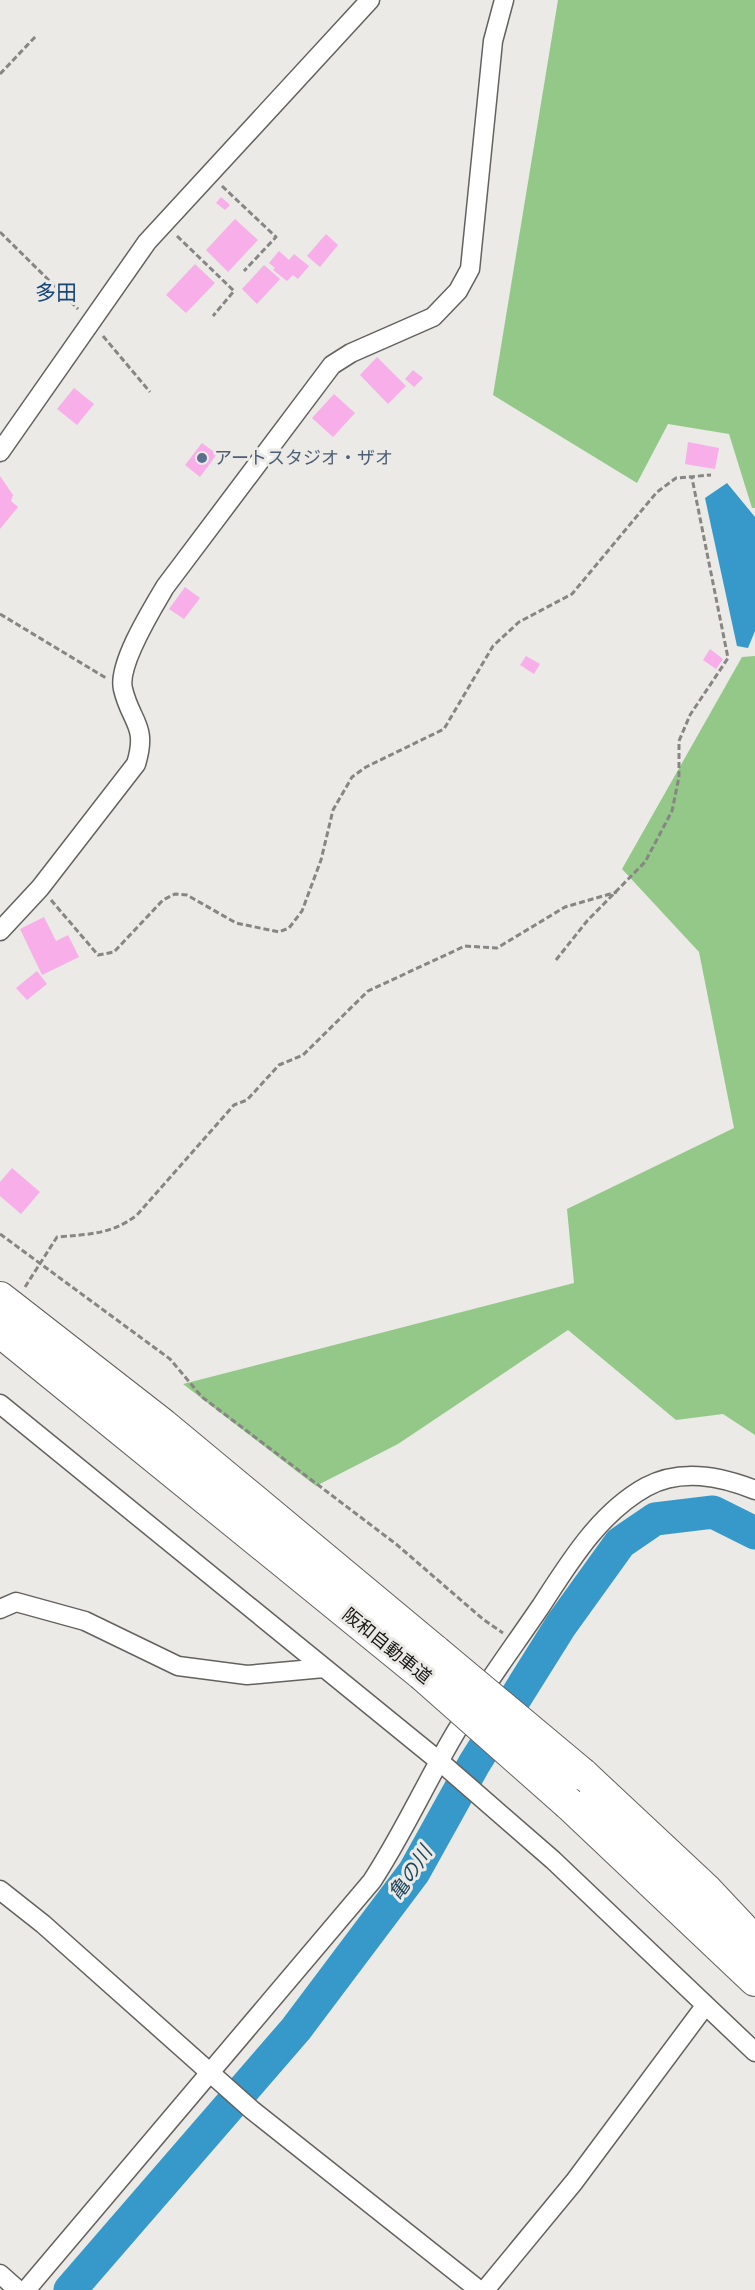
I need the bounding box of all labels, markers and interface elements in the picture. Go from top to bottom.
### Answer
district label: 多田 [35,281,77,304]
place label: アートスタジオ・ザオ [214,448,393,468]
marker: アートスタジオ・ザオ [195,451,209,465]
street label: 阪和自動車道 [339,1604,435,1688]
water label: 亀の川 [384,1840,437,1904]

